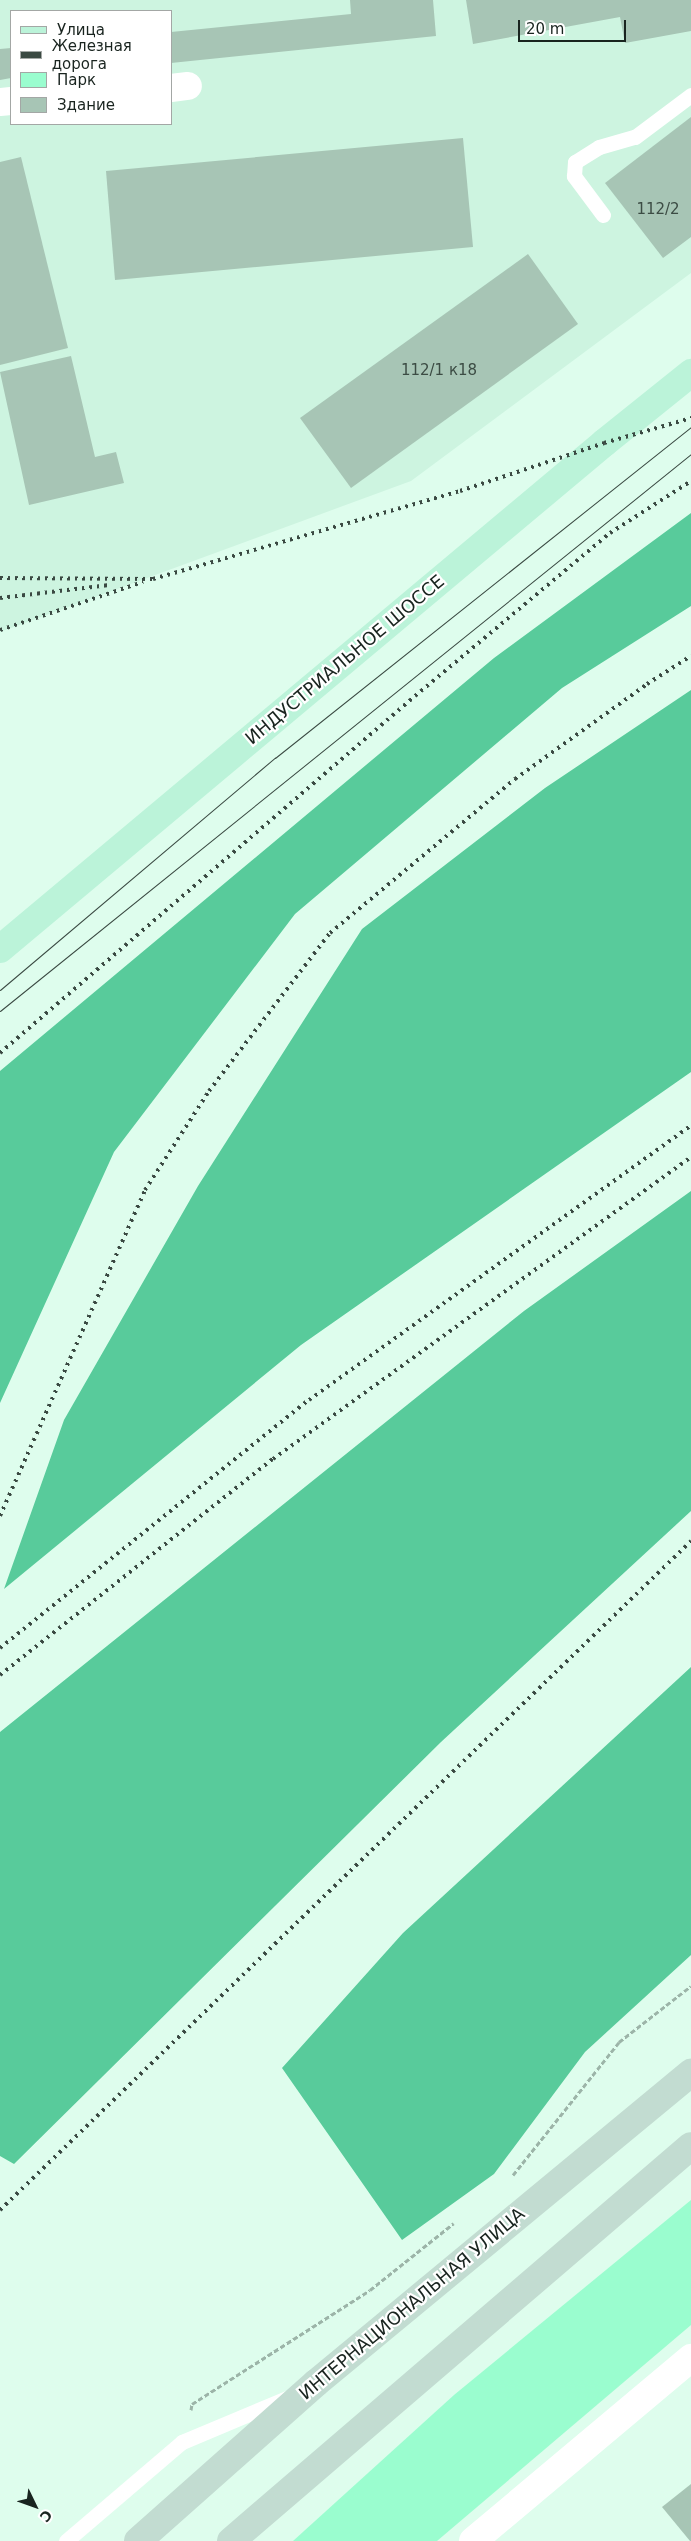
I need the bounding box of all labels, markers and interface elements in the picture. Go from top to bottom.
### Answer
legend [10,10,172,125]
scale bar [521,10,628,42]
text: 20 m [526,20,564,38]
text: Улица [57,21,105,39]
text: Железная дорога [52,37,132,73]
text: Парк [57,71,96,89]
text: Здание [57,96,115,114]
house number: 112/2 [636,201,680,219]
house number: 112/1 к18 [401,362,477,380]
street label: ИНДУСТРИАЛЬНОЕ ШОССЕ [241,570,449,750]
street label: ИНТЕРНАЦИОНАЛЬНАЯ УЛИЦА [295,2203,529,2405]
north arrow [10,2481,60,2531]
text: С [37,2507,56,2525]

